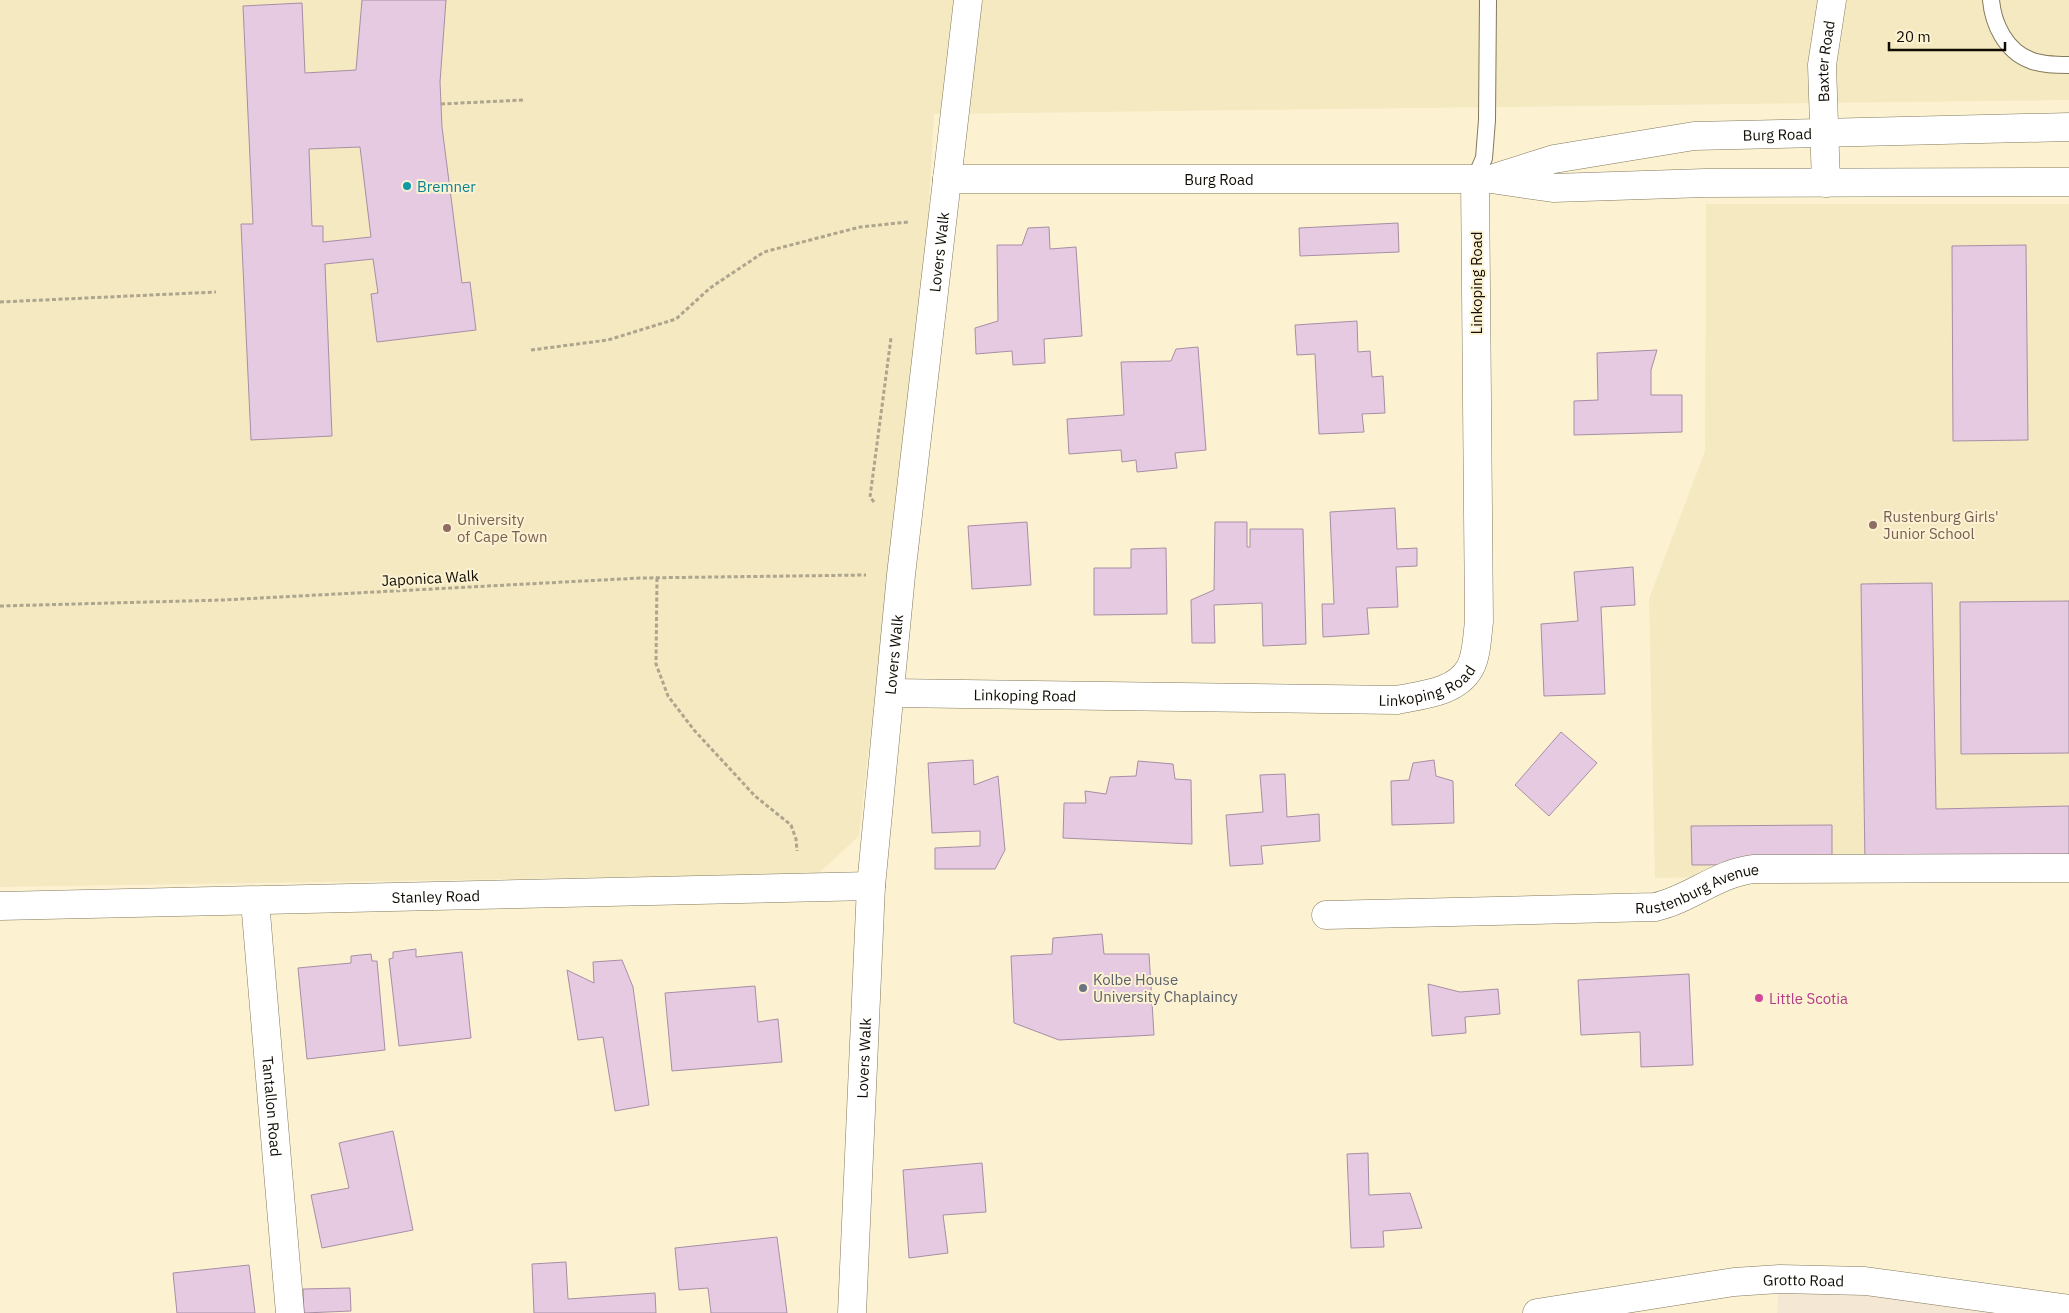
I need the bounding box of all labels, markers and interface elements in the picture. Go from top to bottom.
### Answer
street label: Baxter Road [1812,19,1838,103]
scale bar [1889,20,2005,52]
text: 20 m [1896,27,1931,46]
street label: Burg Road [1742,124,1812,144]
street label: Burg Road [1184,170,1254,189]
place label: Bremner [417,177,476,196]
marker: Bremner [401,180,413,192]
street label: Lovers Walk [925,211,953,293]
street label: Linkoping Road [1467,232,1486,334]
place label: Rustenburg Girls' Junior School [1883,507,1999,543]
place label: University of Cape Town [457,510,547,546]
marker: Rustenburg Girls' Junior School [1867,519,1879,531]
marker: University of Cape Town [441,522,453,534]
street label: Japonica Walk [381,566,479,590]
street label: Lovers Walk [880,613,907,696]
street label: Linkoping Road [1378,661,1479,710]
street label: Linkoping Road [973,685,1077,705]
street label: Rustenburg Avenue [1635,859,1759,917]
street label: Stanley Road [391,885,480,907]
place label: Kolbe House University Chaplaincy [1093,970,1238,1006]
marker: Kolbe House University Chaplaincy [1077,982,1089,994]
place label: Little Scotia [1769,989,1848,1008]
marker: Little Scotia [1753,992,1765,1004]
street label: Lovers Walk [852,1017,875,1099]
street label: Tantallon Road [259,1055,286,1157]
street label: Grotto Road [1762,1269,1844,1290]

